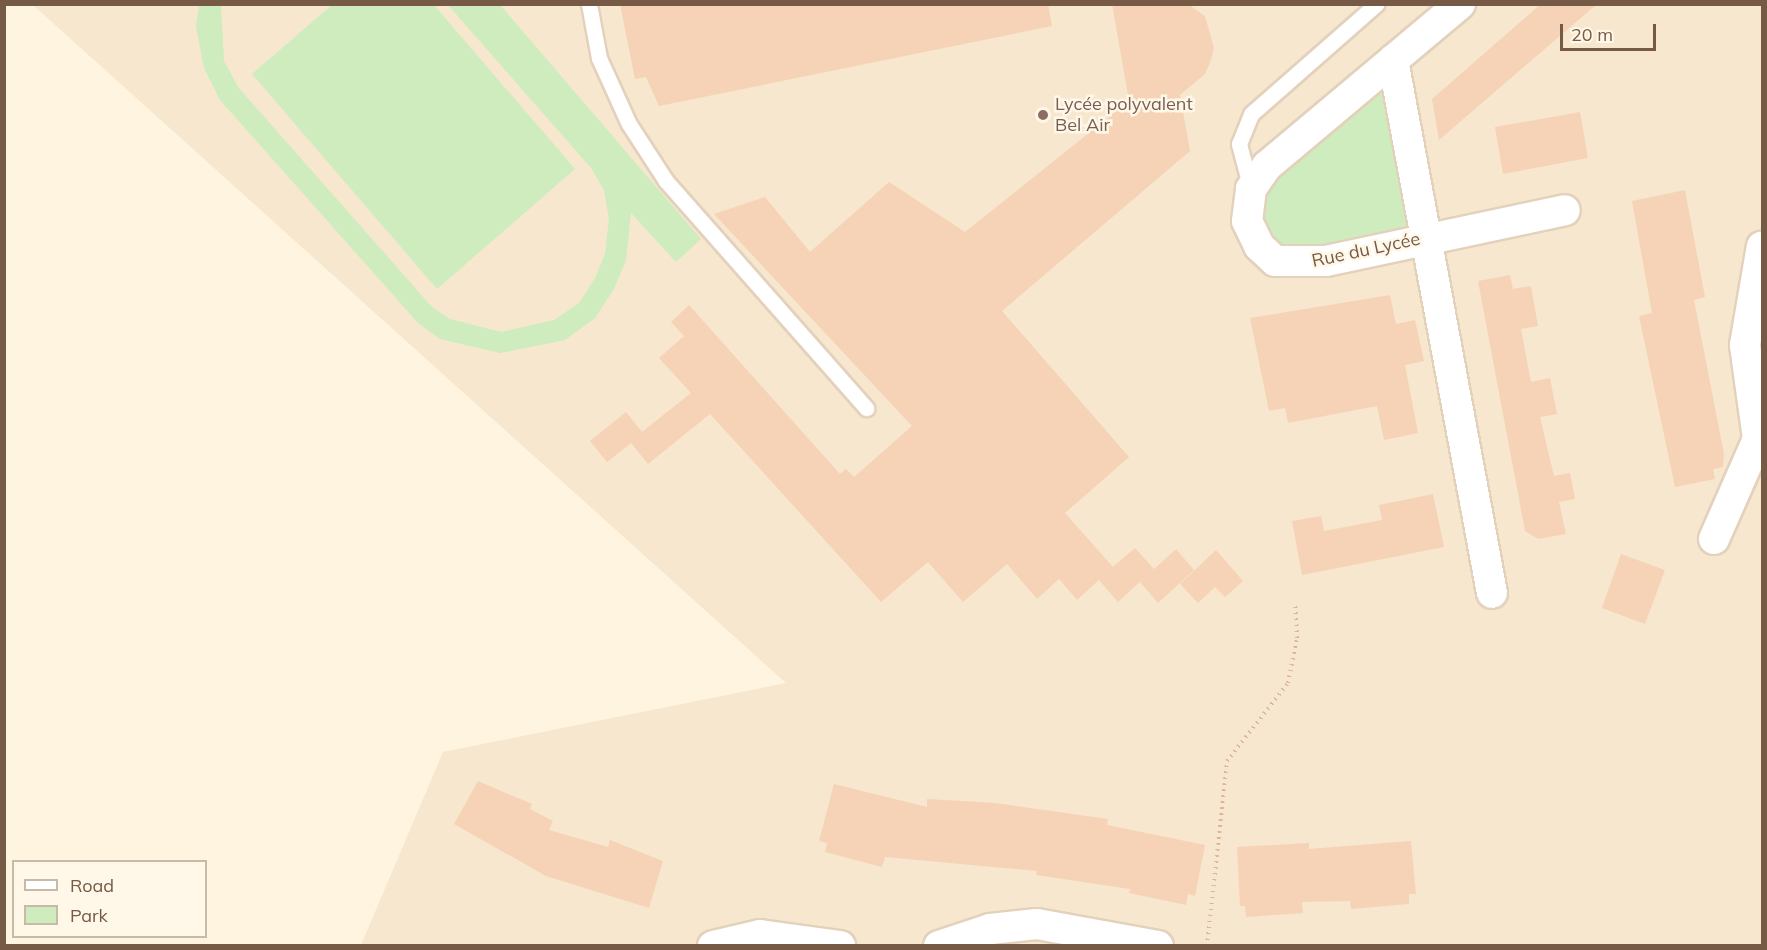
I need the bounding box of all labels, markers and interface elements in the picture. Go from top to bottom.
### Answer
scale bar [1563,12,1659,50]
text: 20 m [1571,23,1613,46]
place label: Lycée polyvalent Bel Air [1055,94,1193,136]
marker: Lycée polyvalent Bel Air [1036,108,1050,122]
street label: Rue du Lycée [1310,228,1422,272]
legend [12,860,207,938]
text: Road [70,874,114,897]
text: Park [70,904,108,927]

